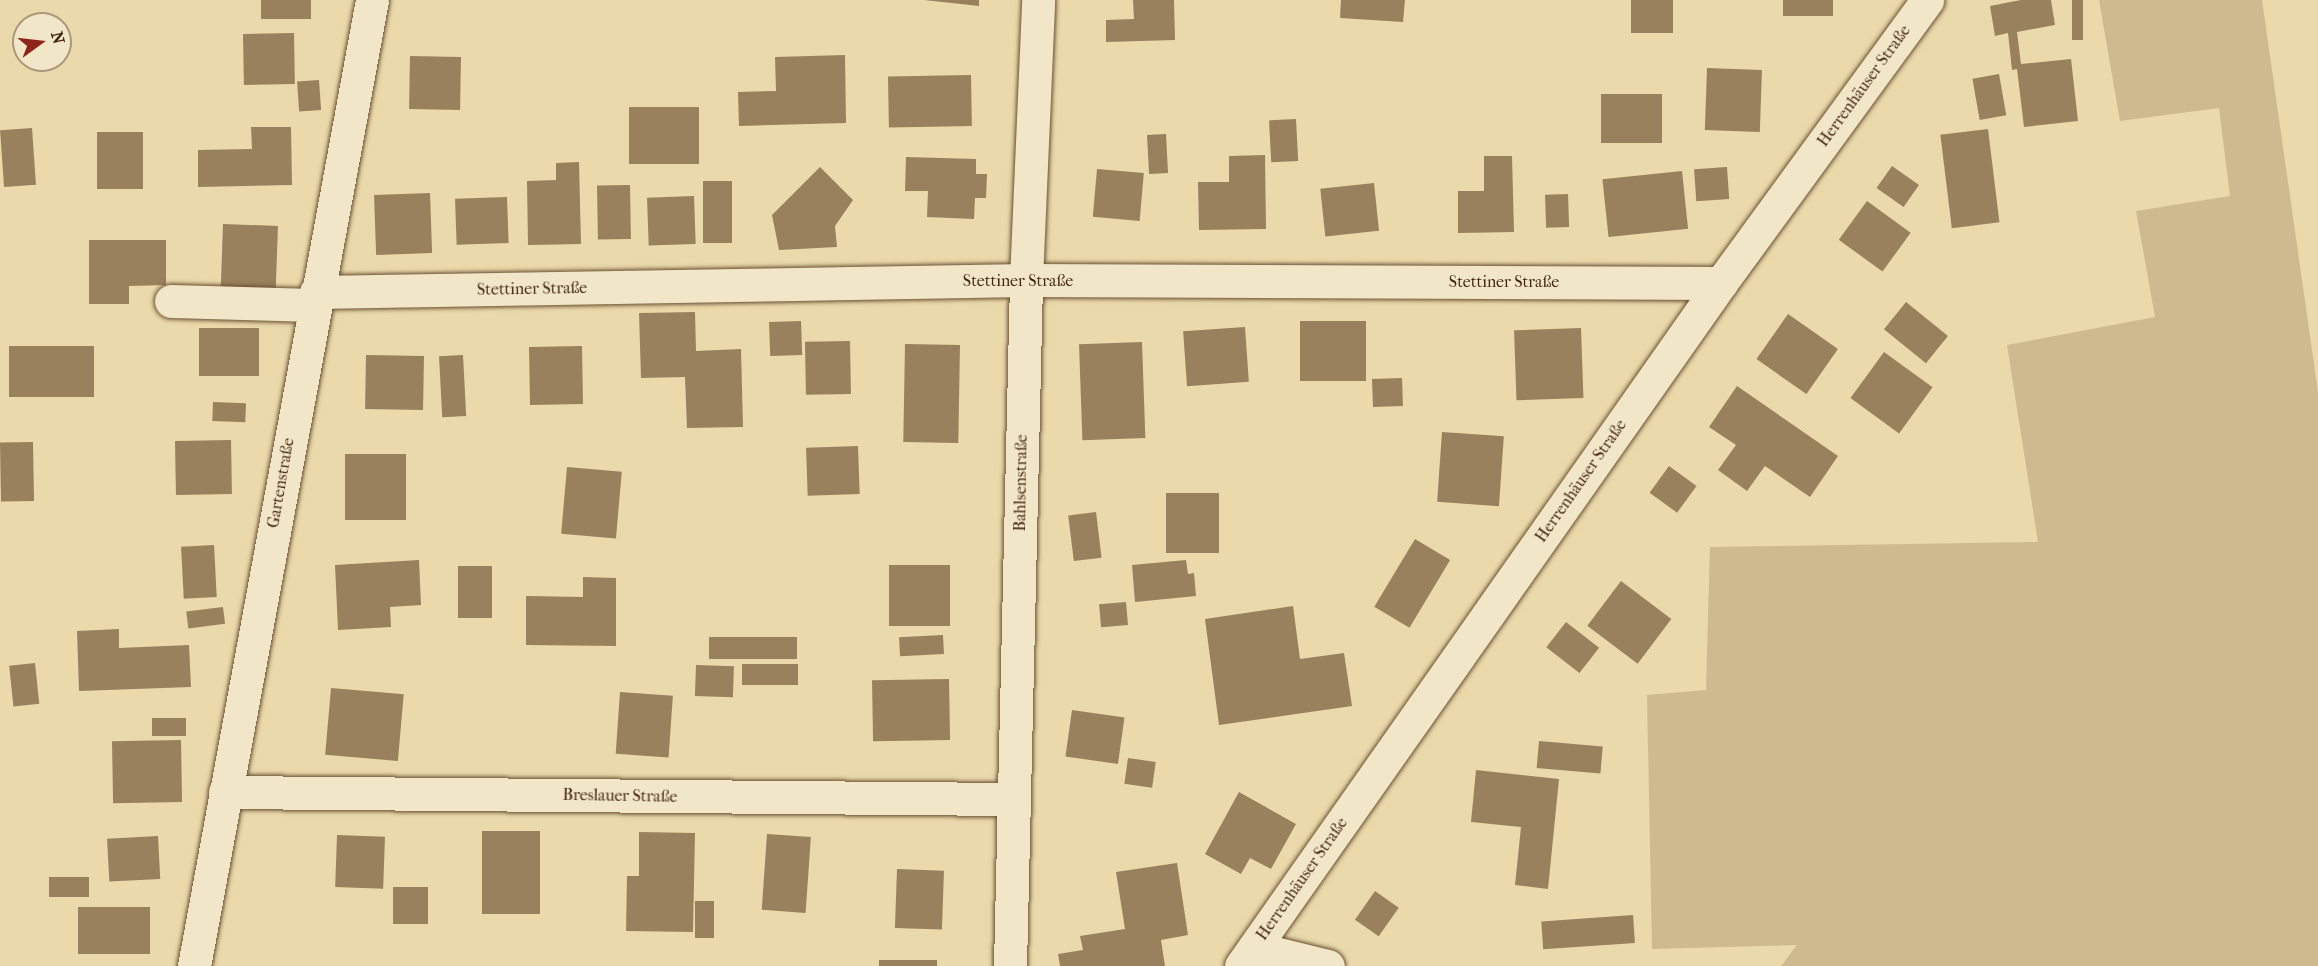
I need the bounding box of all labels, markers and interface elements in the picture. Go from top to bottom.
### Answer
north arrow [12,12,72,72]
street label: Herrenhäuser Straße [1813,22,1915,150]
text: N [47,29,69,46]
street label: Stettiner Straße [963,271,1073,291]
street label: Stettiner Straße [1449,272,1559,292]
street label: Stettiner Straße [477,278,587,300]
street label: Herrenhäuser Straße [1531,416,1631,546]
street label: Bahlsenstraße [1011,434,1031,532]
street label: Gartenstraße [264,437,298,529]
street label: Breslauer Straße [563,785,677,807]
street label: Herrenhäuser Straße [1252,814,1352,944]

